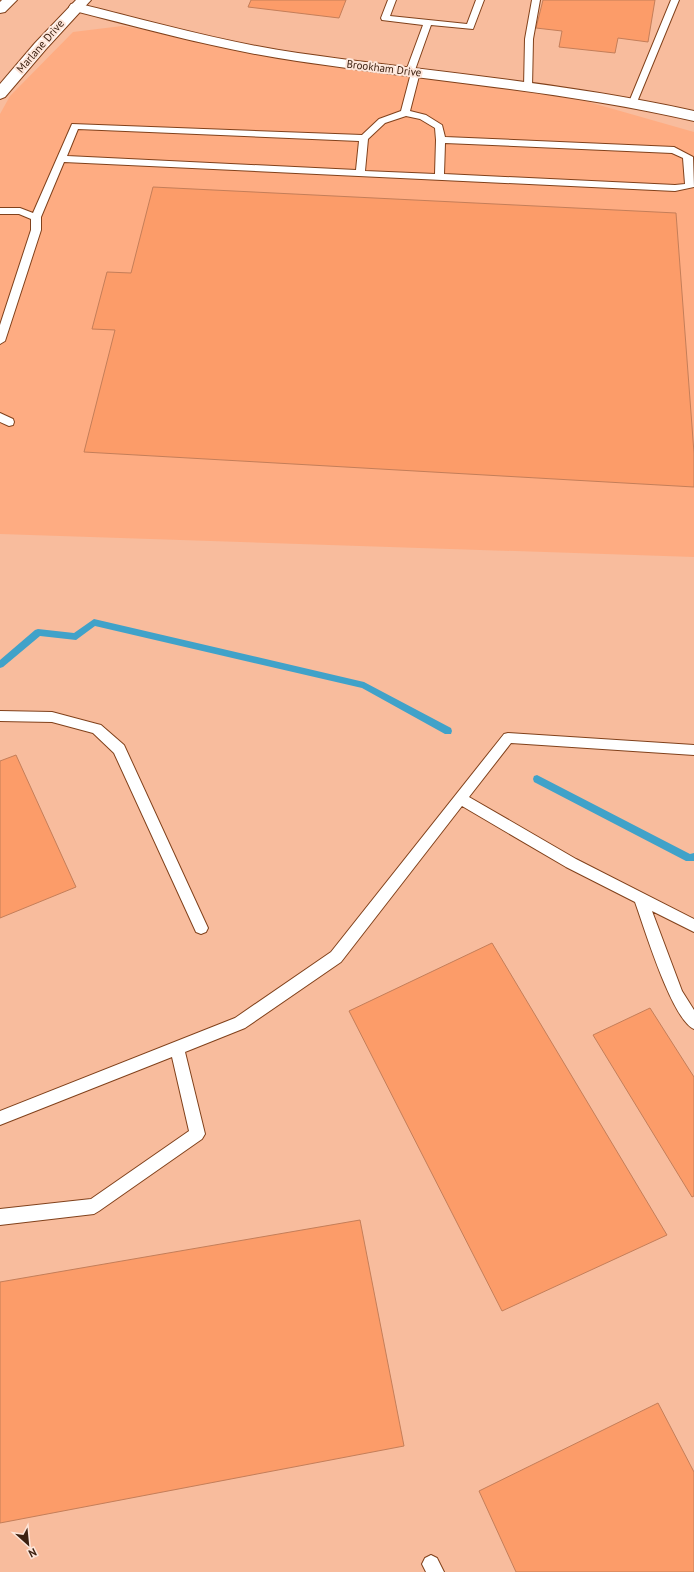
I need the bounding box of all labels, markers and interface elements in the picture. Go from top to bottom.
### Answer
street label: Marlane Drive [13,16,67,75]
street label: Brookham Drive [346,56,423,80]
north arrow [8,1524,48,1564]
text: N [26,1545,39,1561]

